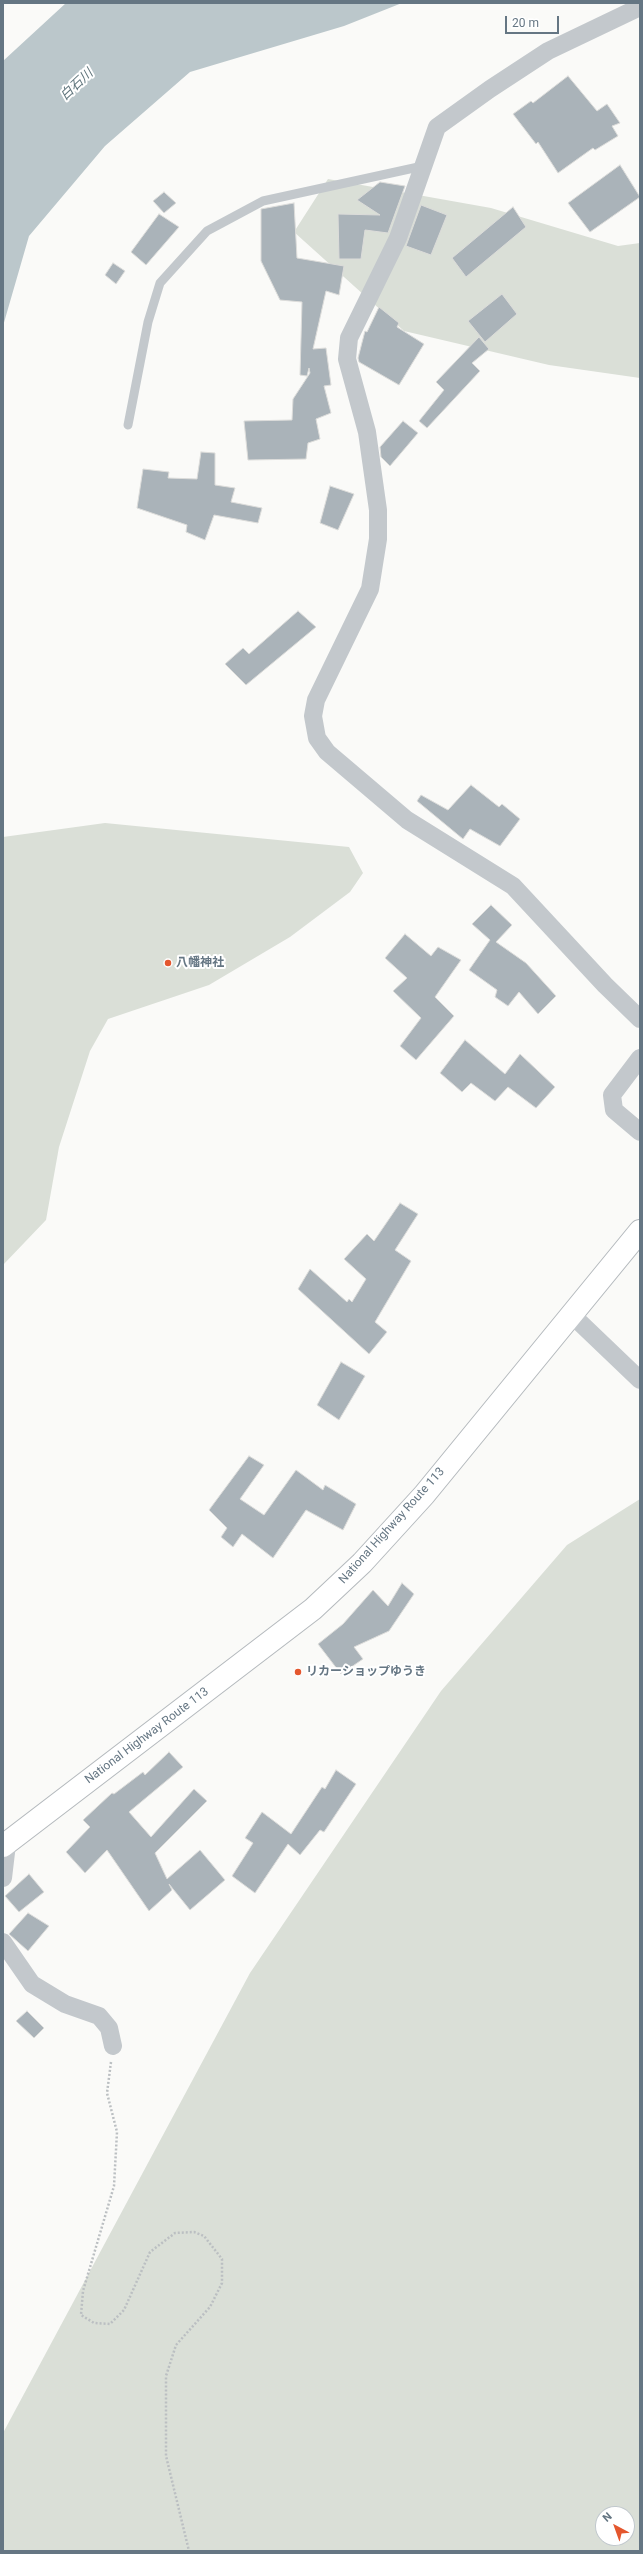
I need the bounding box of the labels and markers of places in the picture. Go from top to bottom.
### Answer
place label: 八幡神社 [176,956,224,970]
marker: 八幡神社 [163,958,173,968]
place label: リカーショップゆうき [306,1665,426,1679]
marker: リカーショップゆうき [293,1667,303,1677]

